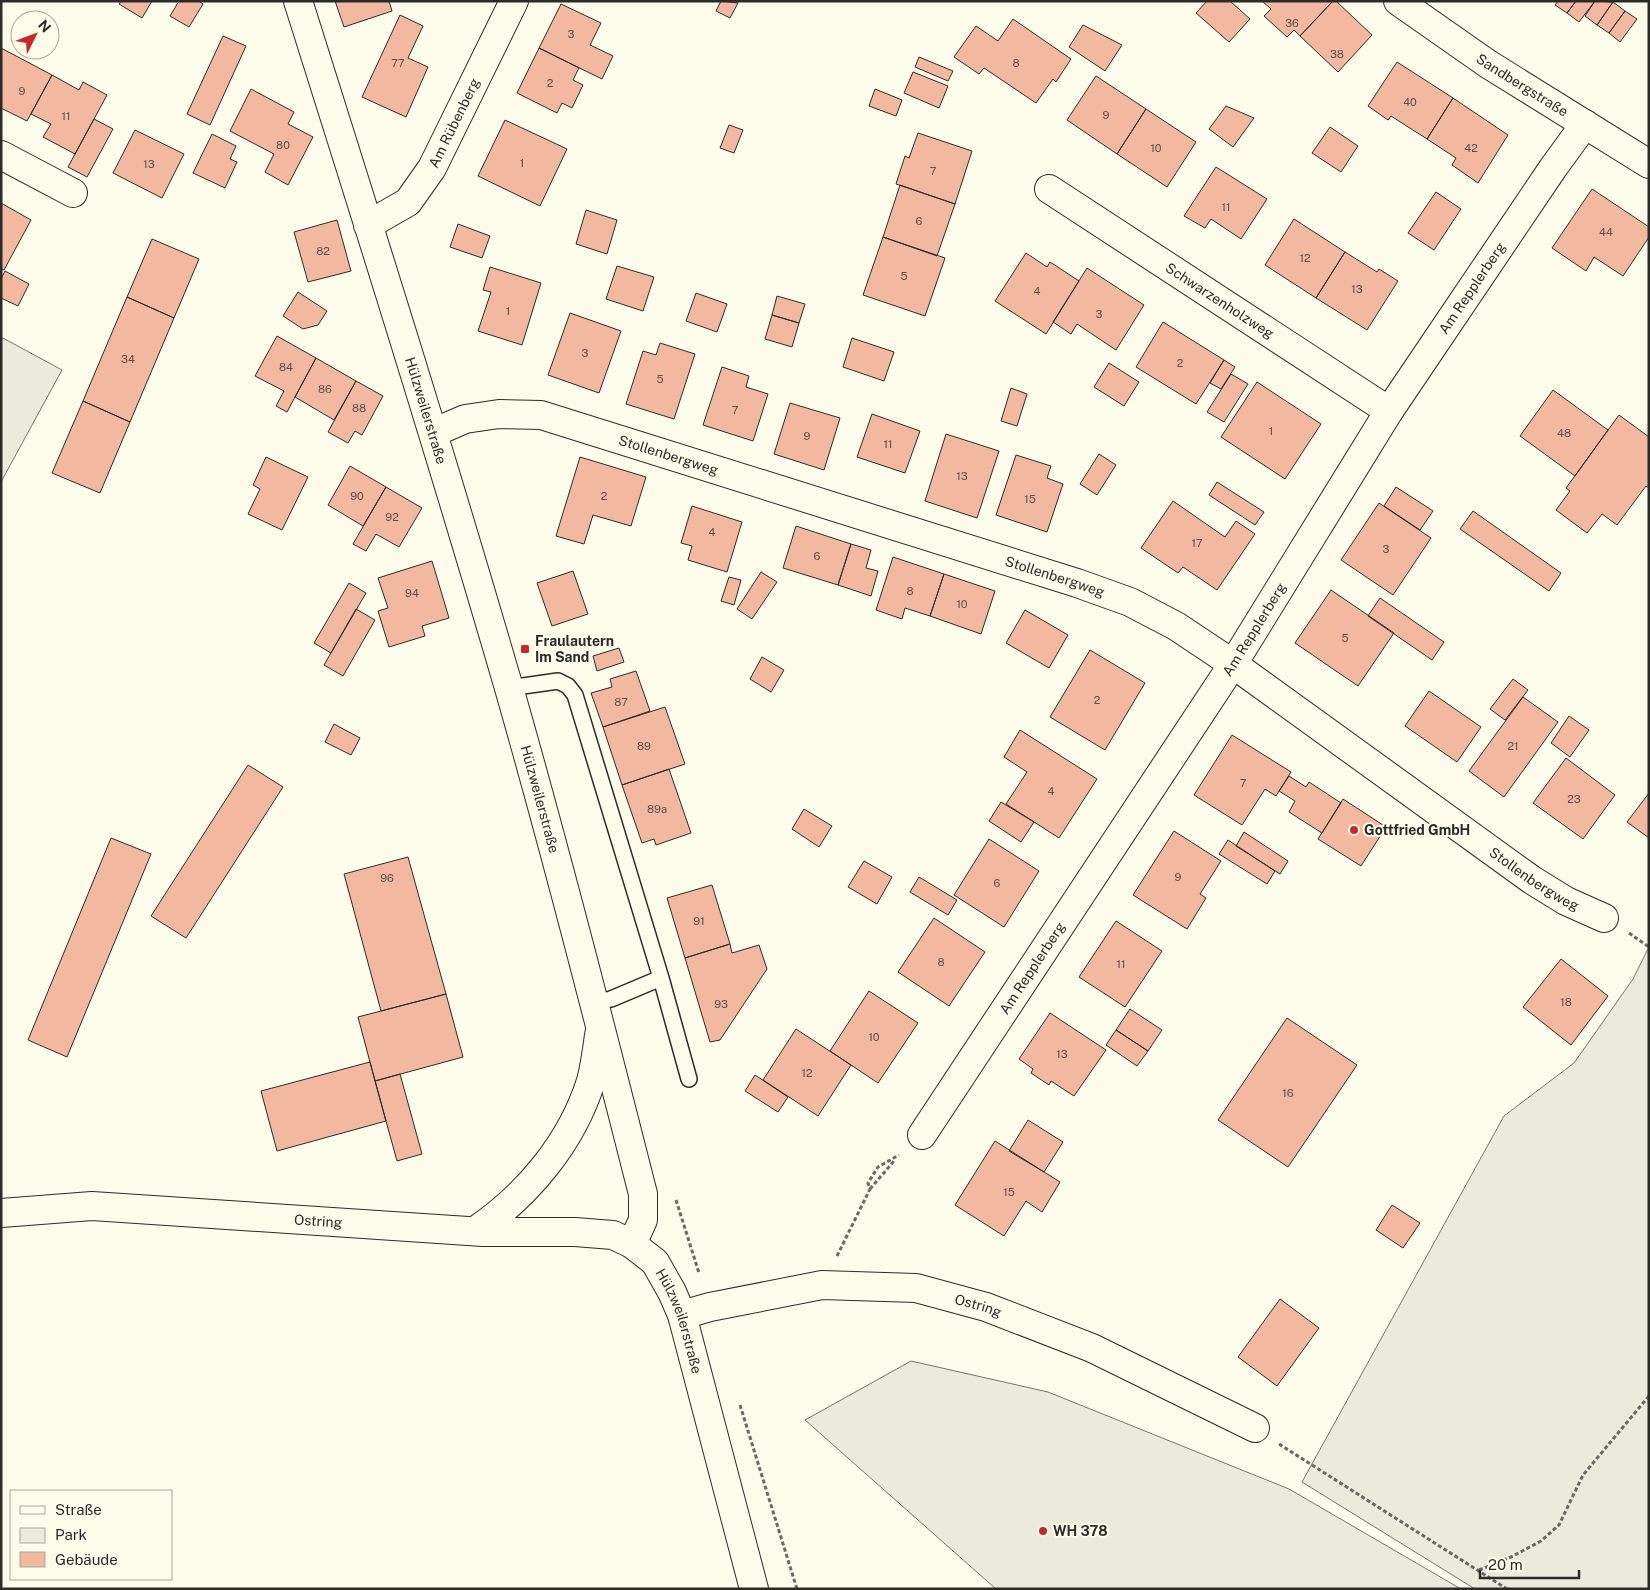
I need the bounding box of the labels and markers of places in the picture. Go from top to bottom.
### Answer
place label: Fraulautern Im Sand [535,633,614,665]
marker: Fraulautern Im Sand [519,643,531,655]
place label: Gottfried GmbH [1364,822,1470,838]
marker: Gottfried GmbH [1348,824,1360,836]
place label: WH 378 [1053,1523,1108,1539]
marker: WH 378 [1037,1525,1049,1537]

